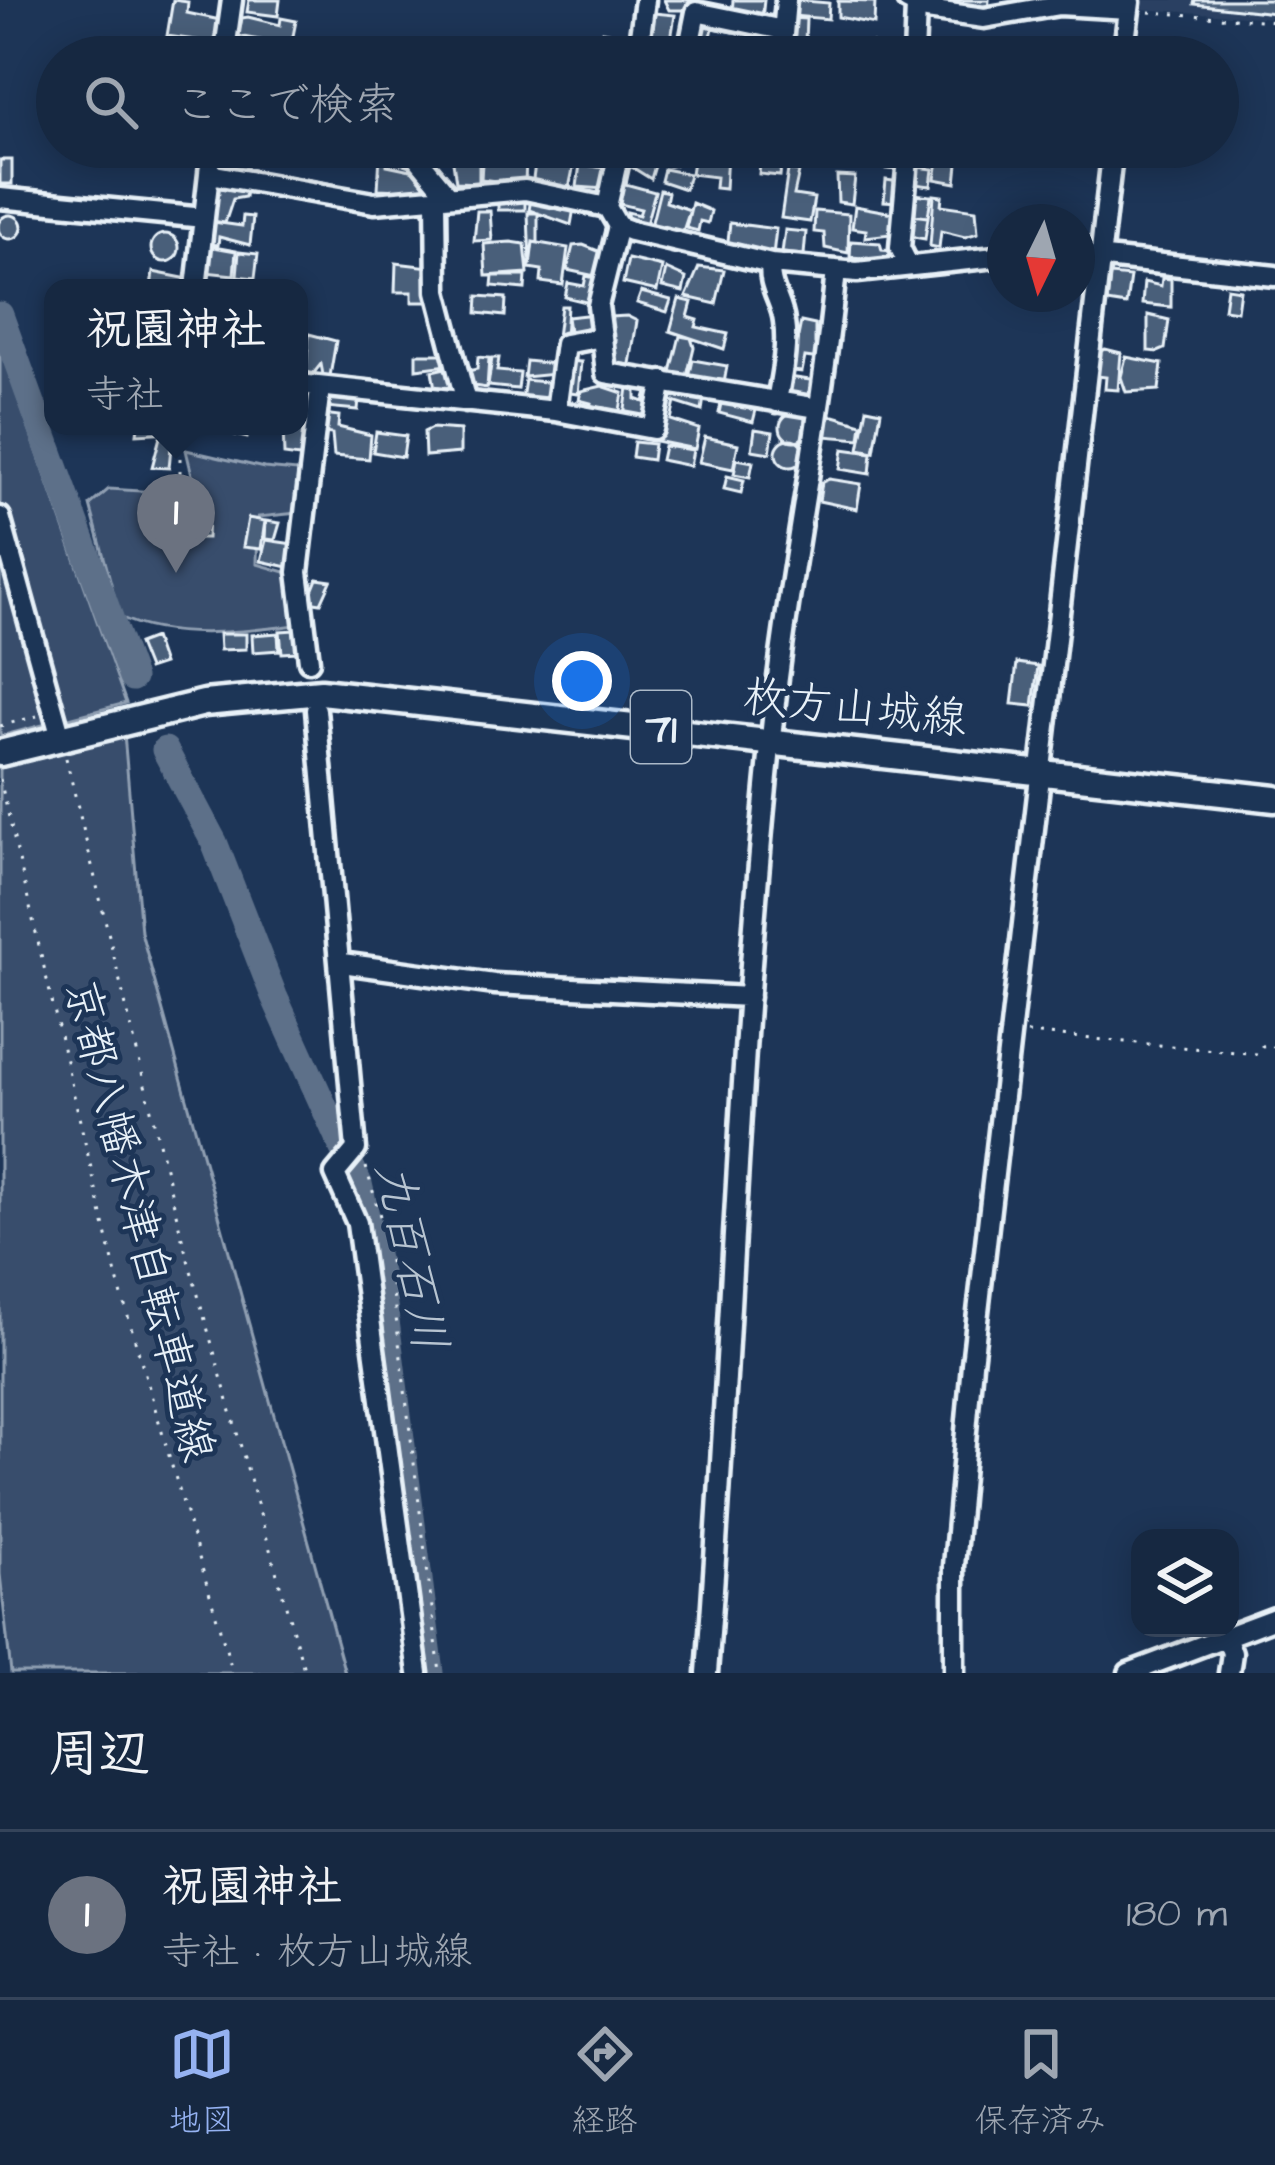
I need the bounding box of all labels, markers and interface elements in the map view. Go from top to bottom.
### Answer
search box [36,36,1239,168]
icon: search [78,69,144,135]
text: ここで検索 [174,75,399,137]
north arrow [987,204,1095,312]
popup [44,279,308,435]
text: 祝園神社 [86,300,266,362]
text: 寺社 [86,369,164,423]
pin: 1 [137,474,215,573]
your location [552,651,612,711]
street label: 枚方山城線 [740,666,970,752]
road number: 71 [631,691,691,763]
street label: 京都八幡木津自転車道線 [48,973,228,1468]
water label: 九百石川 [358,1156,462,1357]
map controls [1131,1529,1239,1637]
button: layers [1131,1529,1239,1637]
text: 周辺 [48,1720,150,1791]
text: 祝園神社 [162,1857,342,1919]
text: 1 [85,1888,90,1942]
text: 180 m [1126,1888,1227,1942]
text: 寺社 · 枚方山城線 [162,1926,472,1980]
tab: 地図 [169,2021,235,2144]
tab: 経路 [572,2021,638,2144]
tab: 保存済み [975,2021,1107,2144]

